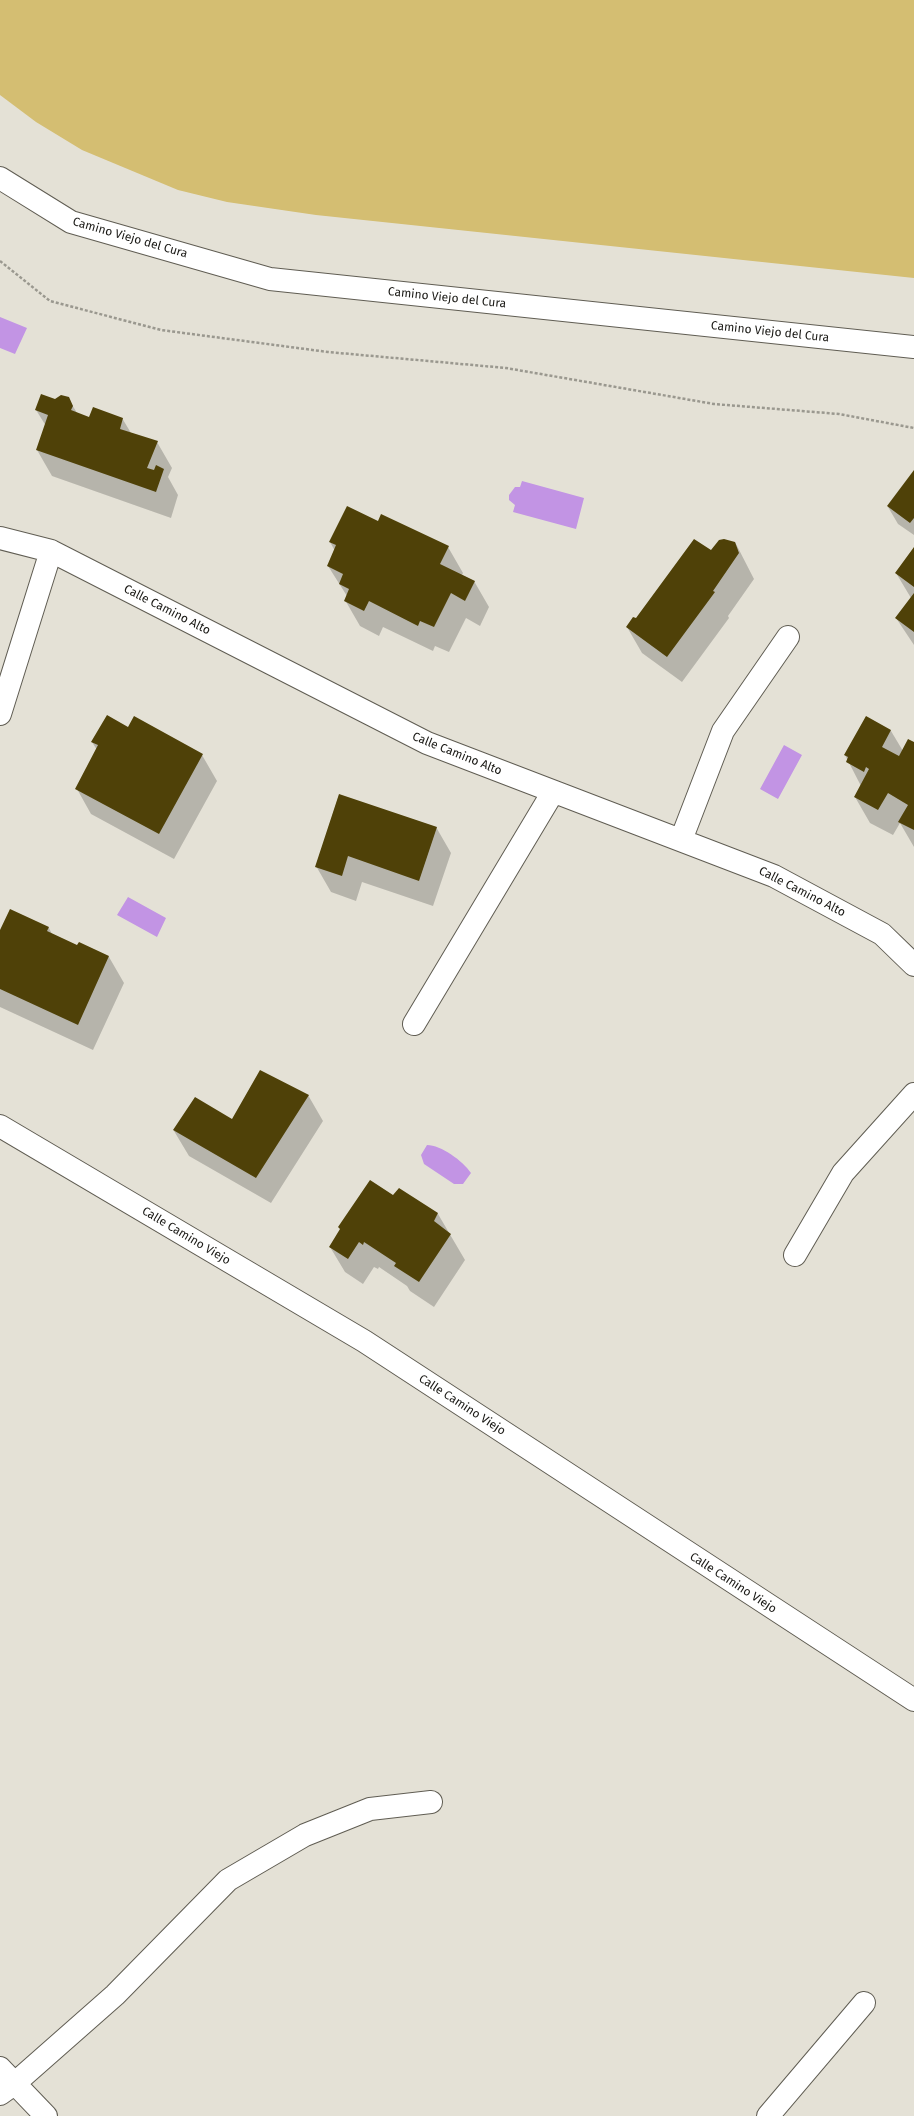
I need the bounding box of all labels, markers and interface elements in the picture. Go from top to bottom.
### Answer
street label: Camino Viejo del Cura [71,215,189,261]
street label: Camino Viejo del Cura [387,285,507,311]
street label: Camino Viejo del Cura [710,319,830,345]
street label: Calle Camino Alto [121,582,213,638]
street label: Calle Camino Alto [410,729,504,779]
street label: Calle Camino Alto [756,864,848,920]
street label: Calle Camino Viejo [139,1204,233,1268]
street label: Calle Camino Viejo [416,1372,508,1438]
street label: Calle Camino Viejo [687,1550,779,1616]

